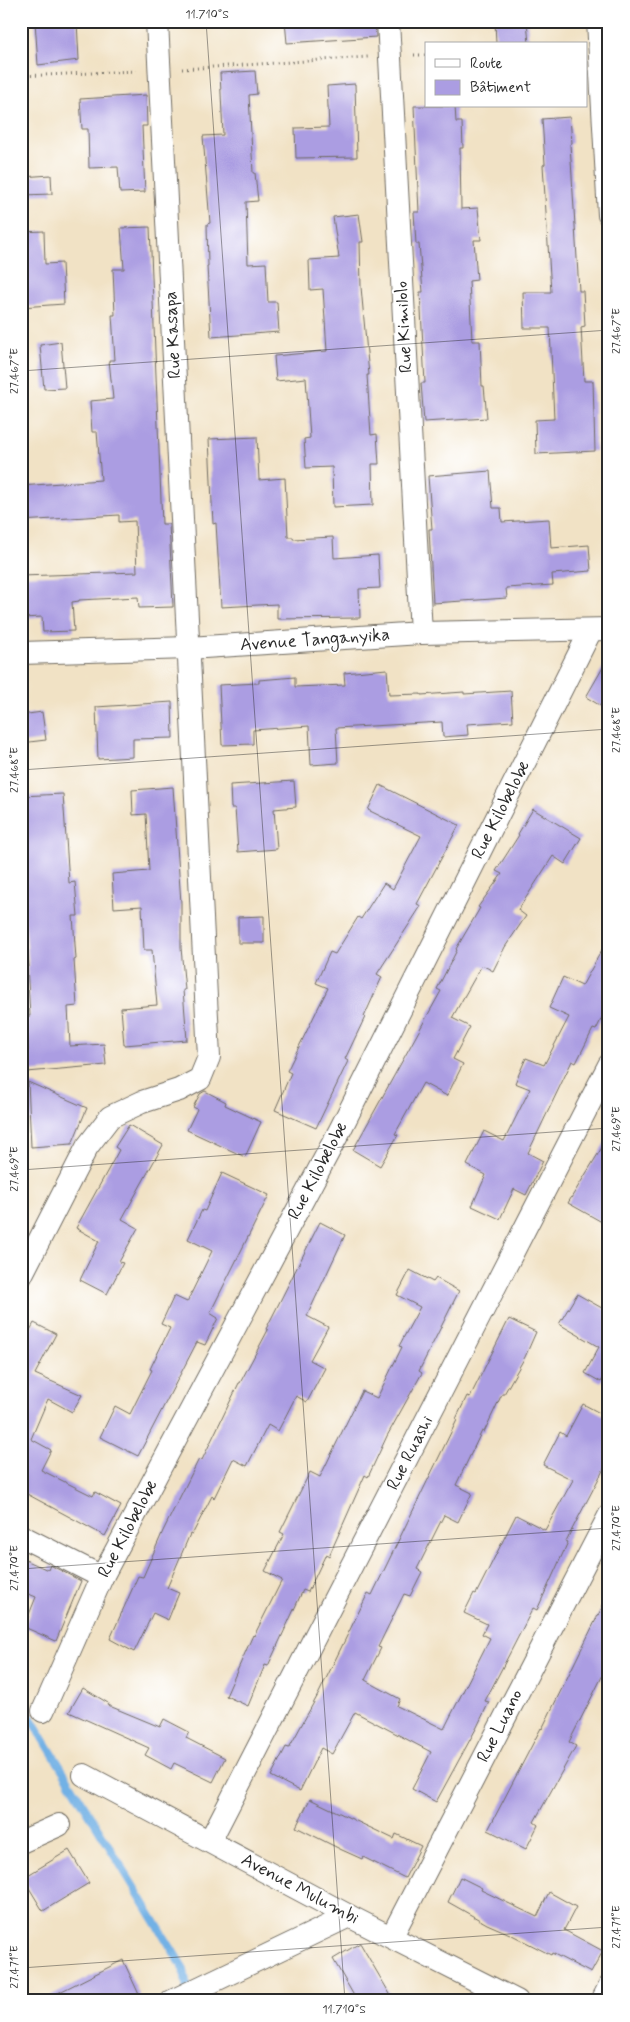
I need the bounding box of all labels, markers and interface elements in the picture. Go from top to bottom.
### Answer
text: 11.710°S [185,7,229,23]
legend [425,42,588,108]
text: Route [470,54,503,74]
text: Bâtiment [470,78,531,98]
street label: Rue Kimilolo [390,280,418,374]
street label: Rue Kasapa [159,291,187,379]
text: 27.467°E [609,308,625,354]
text: 27.467°E [7,348,23,394]
street label: Avenue Tanganyika [239,623,391,658]
text: 27.468°E [609,707,625,753]
text: 27.468°E [7,747,23,793]
street label: Rue Kilobelobe [466,757,536,863]
text: 27.469°E [609,1106,625,1152]
street label: Rue Kilobelobe [282,1118,354,1224]
text: 27.469°E [7,1146,23,1192]
street label: Rue Ruashi [381,1412,439,1494]
street label: Rue Kilobelobe [92,1476,164,1582]
text: 27.470°E [609,1505,625,1551]
text: 27.470°E [7,1545,23,1591]
street label: Rue Luano [471,1685,529,1767]
street label: Avenue Mulumbi [237,1848,363,1930]
text: 27.471°E [609,1905,625,1949]
text: 27.471°E [7,1945,23,1989]
text: 11.710°S [322,2002,366,2018]

